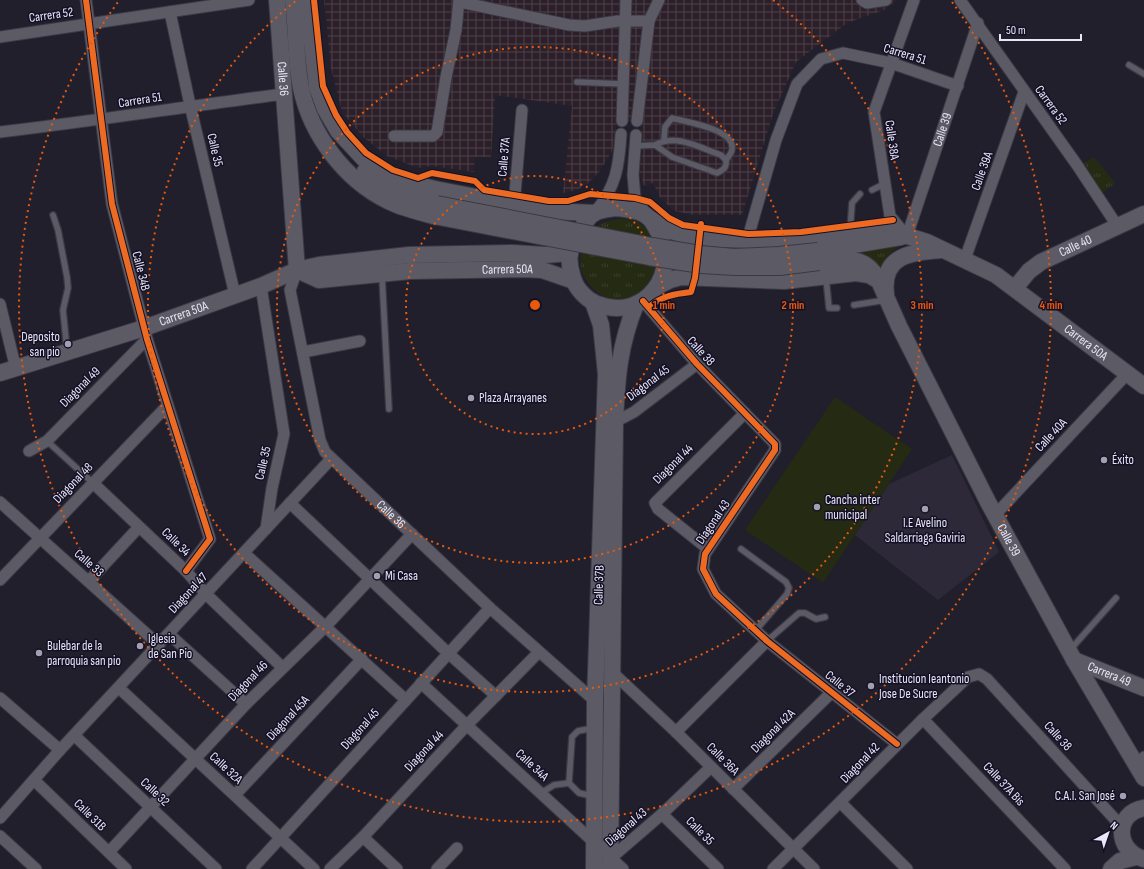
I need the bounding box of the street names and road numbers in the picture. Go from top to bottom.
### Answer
street label: Carrera 52 [28,4,74,26]
street label: Carrera 51 [882,40,929,68]
street label: Calle 36 [274,61,292,97]
street label: Carrera 52 [1031,82,1071,128]
street label: Carrera 51 [117,89,163,111]
street label: Calle 39 [929,111,956,149]
street label: Calle 38A [881,119,903,161]
street label: Calle 35 [203,132,227,168]
street label: Calle 37A [494,136,514,177]
street label: Calle 39A [968,149,997,193]
street label: Calle 40 [1056,231,1095,260]
street label: Calle 34B [128,250,154,293]
street label: Carrera 50A [482,261,534,278]
street label: Carrera 50A [157,298,211,330]
street label: Carrera 50A [1061,321,1111,364]
street label: Calle 38 [684,333,719,369]
street label: Diagonal 45 [623,362,673,404]
street label: Diagonal 49 [56,363,104,411]
street label: Calle 40A [1032,415,1071,455]
street label: Diagonal 44 [650,440,697,487]
street label: Calle 35 [251,445,275,481]
street label: Diagonal 48 [50,459,97,507]
street label: Calle 36 [373,497,409,532]
street label: Diagonal 43 [692,497,734,547]
street label: Calle 39 [993,521,1024,559]
street label: Calle 34 [158,524,194,560]
street label: Calle 33 [71,546,107,580]
street label: Calle 37B [590,565,608,605]
street label: Diagonal 47 [165,569,211,617]
street label: Diagonal 46 [225,657,272,705]
street label: Carrera 49 [1085,658,1134,690]
street label: Calle 37 [822,667,859,701]
street label: Diagonal 45A [263,692,313,744]
street label: Diagonal 45 [337,705,383,753]
street label: Diagonal 42A [748,705,799,756]
street label: Calle 38 [1041,718,1076,754]
street label: Diagonal 44 [401,727,447,775]
street label: Calle 36A [703,739,743,779]
street label: Diagonal 42 [837,739,883,787]
street label: Calle 34A [512,746,552,785]
street label: Calle 32A [206,749,246,788]
street label: Calle 37A Bis [980,759,1029,809]
street label: Calle 32 [137,775,173,809]
street label: Calle 31B [70,796,110,834]
street label: Diagonal 43 [602,804,650,850]
street label: Calle 35 [682,813,718,849]

